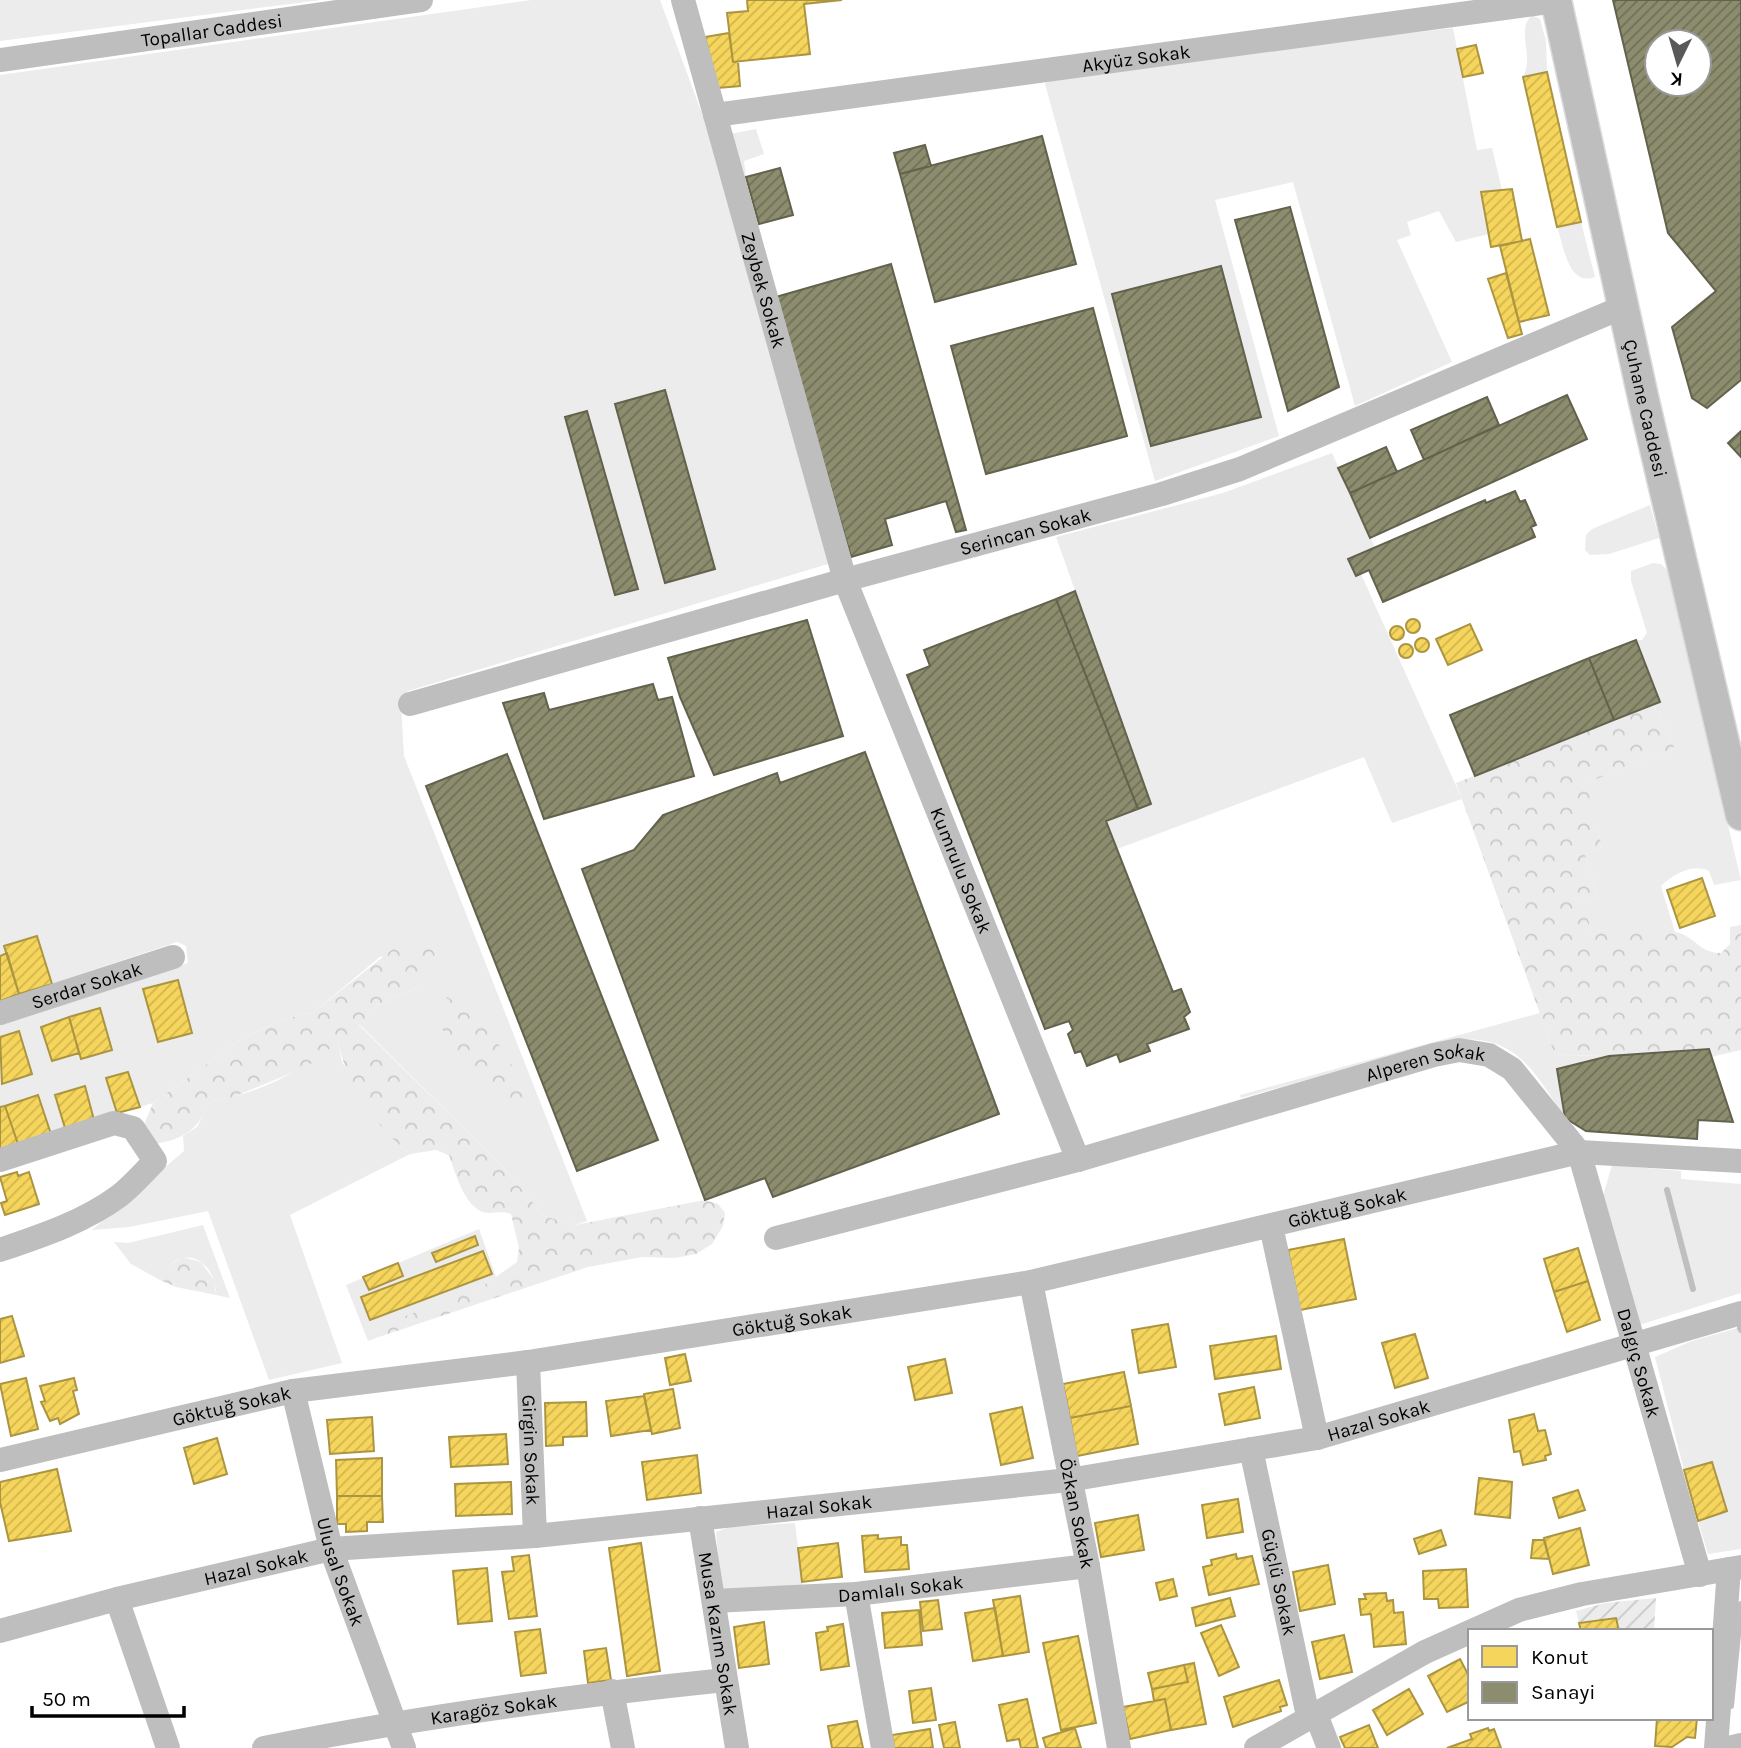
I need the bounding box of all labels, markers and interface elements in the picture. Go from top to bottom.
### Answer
street label: Topallar Caddesi [140,10,284,52]
north arrow [1643,28,1713,98]
street label: Akyüz Sokak [1081,41,1192,77]
text: K [1669,67,1684,90]
street label: Zeybek Sokak [736,229,790,351]
street label: Çuhane Caddesi [1619,337,1671,480]
street label: Serincan Sokak [957,504,1094,560]
street label: Kumrulu Sokak [925,804,996,937]
street label: Serdar Sokak [29,958,145,1014]
street label: Alperen Sokak [1363,1039,1488,1087]
street label: Göktuğ Sokak [1286,1183,1409,1233]
street label: Göktuğ Sokak [731,1301,854,1341]
street label: Dalgıç Sokak [1612,1306,1665,1421]
street label: Göktuğ Sokak [170,1382,294,1431]
street label: Girgin Sokak [517,1394,544,1506]
street label: Hazal Sokak [1325,1395,1433,1446]
street label: Özkan Sokak [1055,1456,1098,1571]
street label: Hazal Sokak [765,1491,873,1524]
street label: Ulusal Sokak [312,1515,368,1630]
street label: Güçlü Sokak [1256,1527,1301,1638]
street label: Hazal Sokak [202,1545,311,1590]
street label: Musa Kazım Sokak [694,1550,742,1717]
street label: Damlalı Sokak [837,1571,965,1607]
legend [1468,1629,1713,1720]
text: Konut [1531,1645,1589,1669]
scale bar [32,1674,184,1718]
text: Sanayi [1531,1680,1596,1704]
text: 50 m [42,1687,91,1711]
street label: Karagöz Sokak [429,1690,559,1730]

